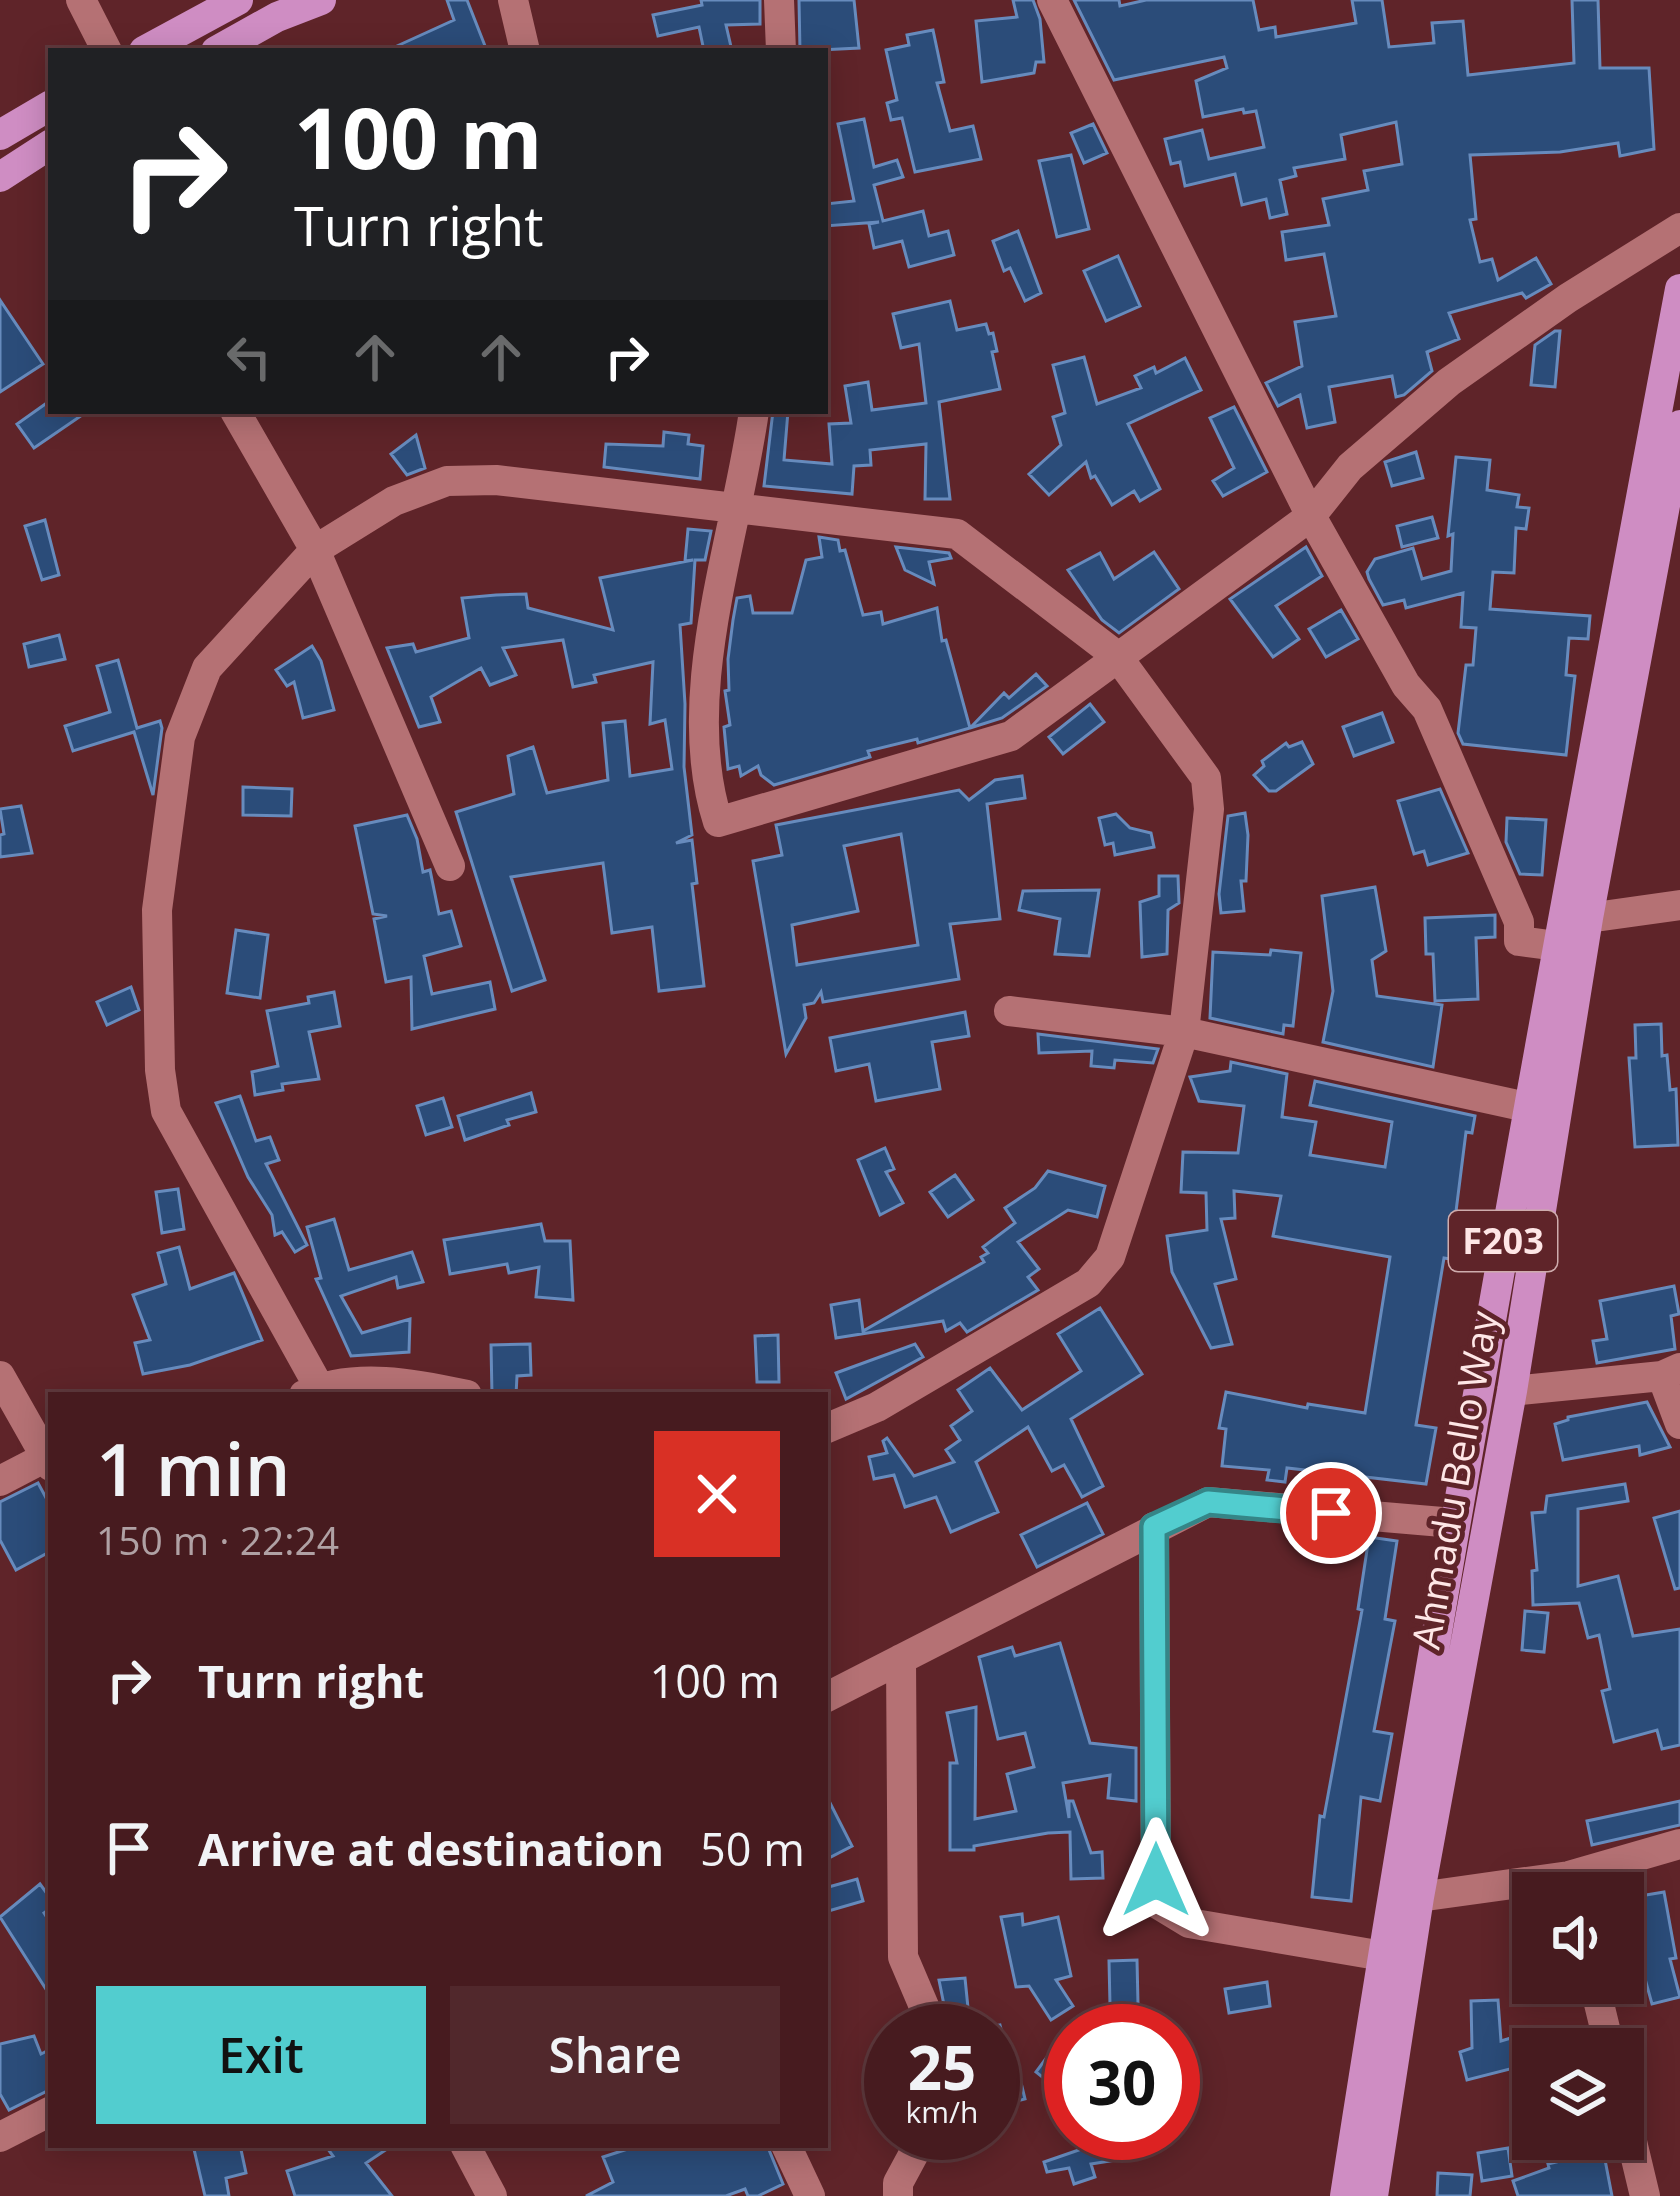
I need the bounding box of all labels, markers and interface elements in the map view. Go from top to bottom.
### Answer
text: 100 m [294,79,542,194]
icon: right [96,96,252,252]
text: Turn right [294,188,543,262]
icon: left [216,324,282,390]
icon: ahead [342,324,408,390]
icon: ahead [468,324,534,390]
icon: right [594,324,660,390]
road number: F203 [1449,1211,1557,1271]
street label: Ahmadu Bello Way [1398,1306,1509,1653]
text: 1 min [96,1419,290,1517]
button: close [654,1431,780,1557]
pin [1280,1462,1382,1564]
icon: arrive [1298,1480,1364,1546]
text: 150 m · 22:24 [96,1513,339,1566]
icon: right [96,1647,162,1713]
text: Turn right [198,1650,424,1711]
text: 100 m [649,1650,780,1711]
icon: arrive [96,1815,162,1881]
position arrow [1093,1817,1219,1943]
text: Arrive at destination [198,1818,664,1879]
text: 50 m [700,1818,805,1879]
map controls [1512,1872,1644,2160]
button: sound [1512,1872,1644,2004]
button: Exit [96,1986,426,2124]
button: Share [450,1986,780,2124]
speed limit sign: 30 [1044,2004,1200,2160]
text: 25 [908,2026,976,2108]
button: layers [1512,2028,1644,2160]
text: km/h [906,2091,978,2132]

